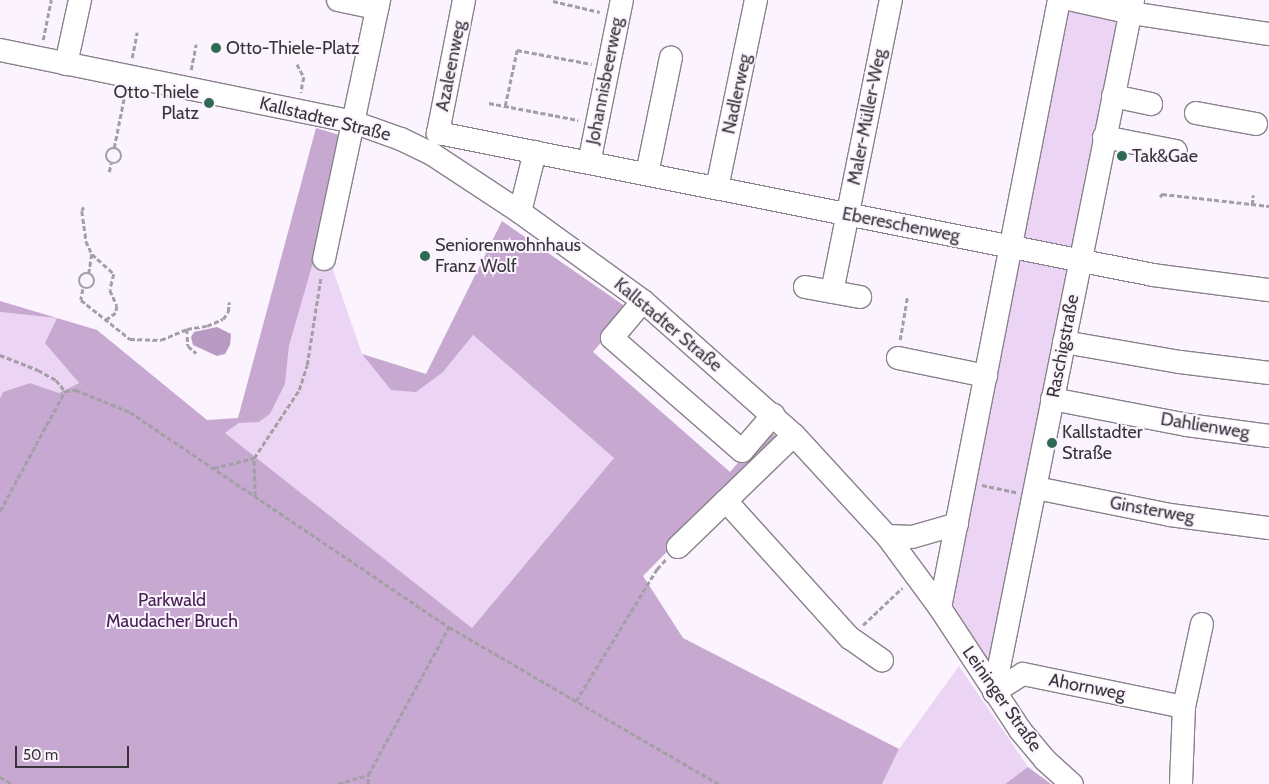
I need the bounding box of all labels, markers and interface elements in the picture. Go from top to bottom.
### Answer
street label: Johannisbeerweg [582,15,628,147]
street label: Azaleenweg [432,19,470,113]
place label: Otto-Thiele-Platz [226,37,359,59]
marker: Otto-Thiele-Platz [210,42,222,54]
street label: Maler-Müller-Weg [843,47,891,187]
street label: Nadlerweg [718,52,756,136]
place label: Otto Thiele Platz [113,82,199,125]
street label: Kallstadter Straße [257,92,393,146]
marker: Otto Thiele Platz [203,97,215,109]
place label: Tak&Gae [1132,145,1198,167]
marker: Tak&Gae [1116,150,1128,162]
street label: Ebereschenweg [840,203,962,247]
place label: Seniorenwohnhaus Franz Wolf [435,235,581,278]
marker: Seniorenwohnhaus Franz Wolf [419,250,431,262]
street label: Kallstadter Straße [610,274,726,376]
street label: Raschigstraße [1042,293,1084,399]
street label: Dahlienweg [1159,408,1251,444]
place label: Kallstadter Straße [1062,422,1142,464]
marker: Kallstadter Straße [1046,437,1058,449]
street label: Ginsterweg [1108,492,1196,528]
park label: Parkwald Maudacher Bruch [106,590,238,632]
street label: Leininger Straße [958,642,1046,756]
street label: Ahornweg [1047,669,1127,705]
scale bar [18,736,131,768]
text: 50 m [23,746,58,764]

